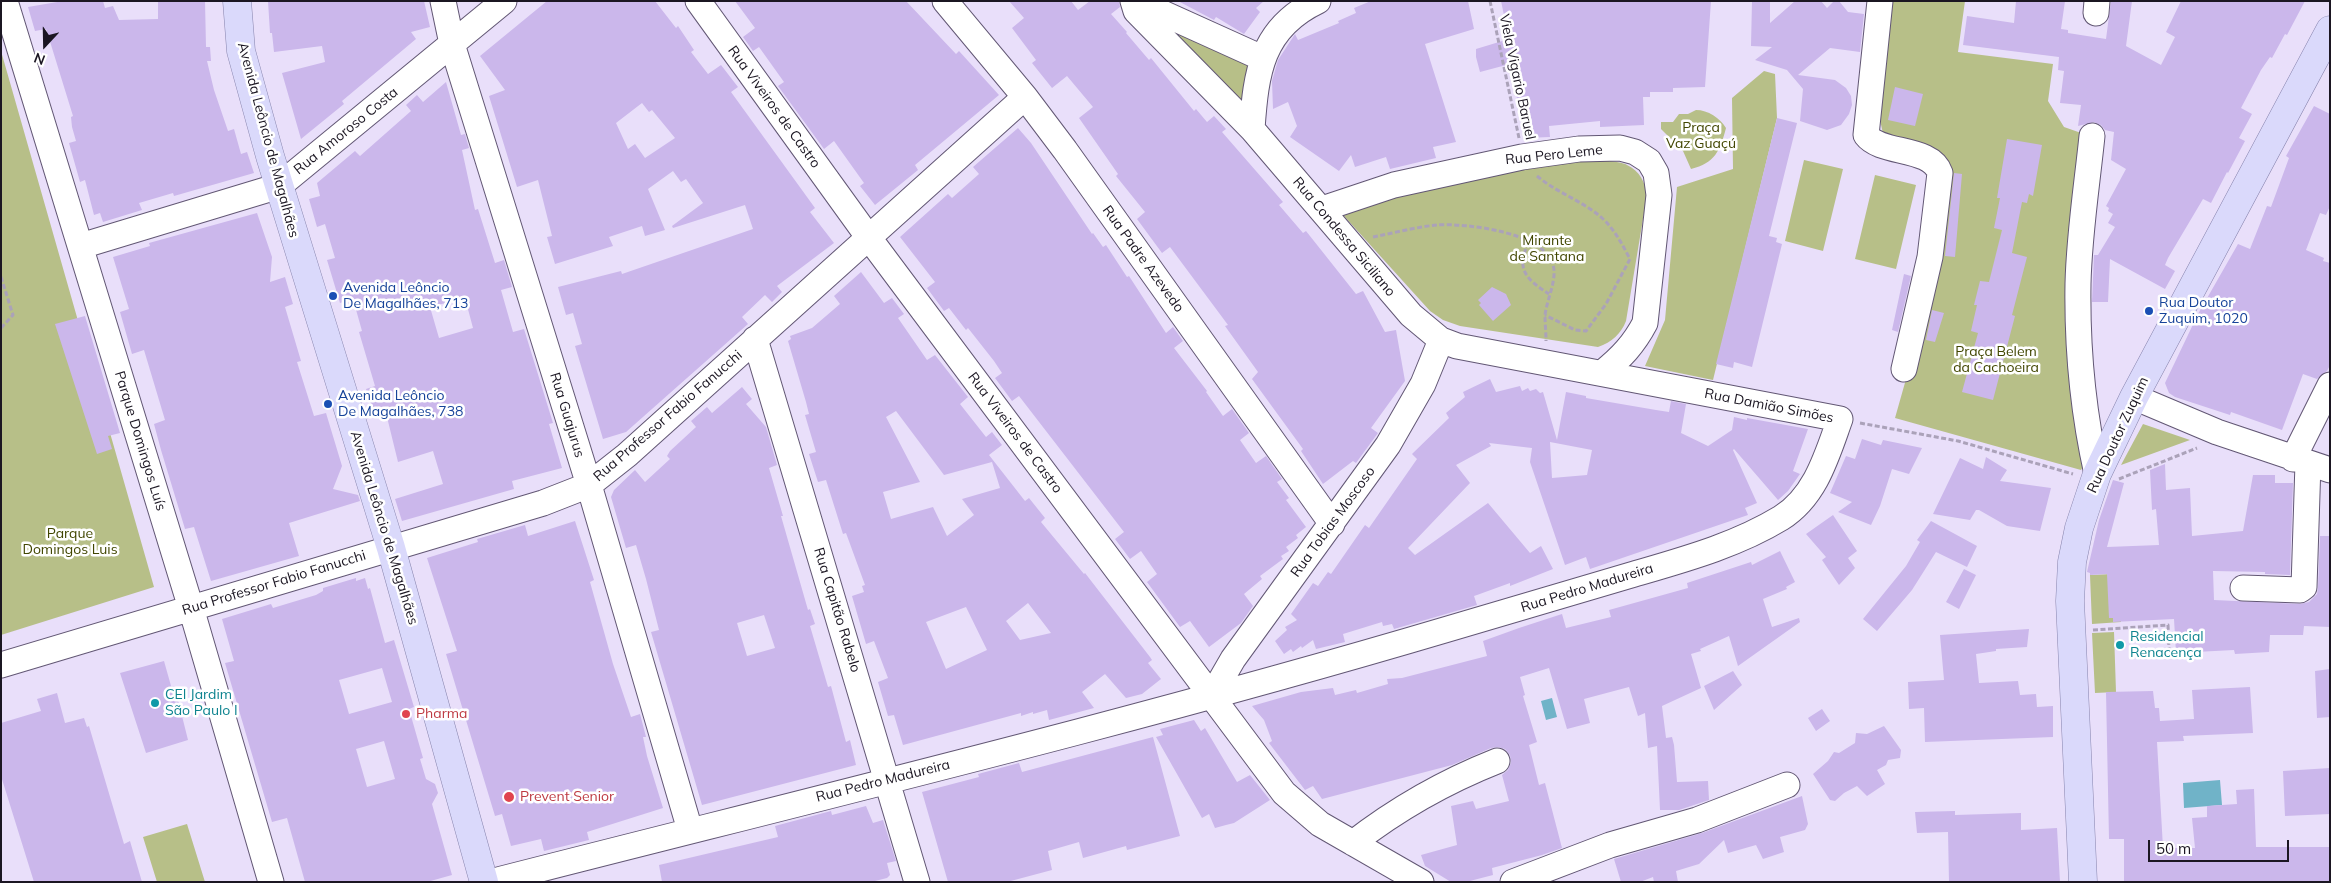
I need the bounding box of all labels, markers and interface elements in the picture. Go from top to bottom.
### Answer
street label: Viela Vigario Baruel [1495,13,1539,141]
north arrow [20,20,70,70]
street label: Avenida Leôncio de Magalhães [234,40,302,240]
street label: Rua Viveiros de Castro [724,43,824,171]
text: N [31,49,48,69]
street label: Rua Amoroso Costa [290,84,402,178]
park label: Praça Vaz Guaçú [1666,120,1736,152]
street label: Rua Pero Leme [1504,142,1604,168]
street label: Rua Condessa Siciliano [1289,174,1399,300]
street label: Rua Padre Azevedo [1099,202,1187,316]
park label: Mirante de Santana [1510,233,1584,266]
place label: Avenida Leôncio De Magalhães, 713 [343,280,468,312]
marker: Avenida Leôncio De Magalhães, 713 [327,290,339,302]
place label: Rua Doutor Zuquim, 1020 [2159,295,2248,328]
marker: Rua Doutor Zuquim, 1020 [2143,305,2155,317]
park label: Praça Belem da Cachoeira [1953,344,2039,377]
street label: Rua Professor Fabio Fanucchi [590,347,746,485]
street label: Parque Domingos Luís [111,369,169,513]
street label: Rua Viveiros de Castro [964,369,1066,497]
street label: Rua Guajurus [546,370,588,460]
street label: Rua Doutor Zuquim [2084,374,2152,496]
street label: Rua Damião Simões [1703,385,1835,427]
place label: Avenida Leôncio De Magalhães, 738 [338,388,463,421]
marker: Avenida Leôncio De Magalhães, 738 [322,398,334,410]
street label: Avenida Leôncio de Magalhães [347,429,421,627]
street label: Rua Tobias Moscoso [1287,463,1379,581]
park label: Parque Domingos Luis [22,526,118,558]
street label: Rua Capitão Rabelo [810,546,864,674]
street label: Rua Professor Fabio Fanucchi [180,547,368,619]
street label: Rua Pedro Madureira [1519,560,1655,616]
place label: Residencial Renacença [2130,629,2204,662]
marker: Residencial Renacença [2114,639,2126,651]
place label: CEI Jardim São Paulo I [165,687,238,720]
marker: CEI Jardim São Paulo I [149,697,161,709]
place label: Pharma [416,706,467,722]
marker: Pharma [400,708,412,720]
street label: Rua Pedro Madureira [814,756,952,806]
place label: Prevent Senior [520,789,614,805]
marker: Prevent Senior [502,790,516,804]
scale bar [2151,830,2292,862]
text: 50 m [2156,839,2191,858]

